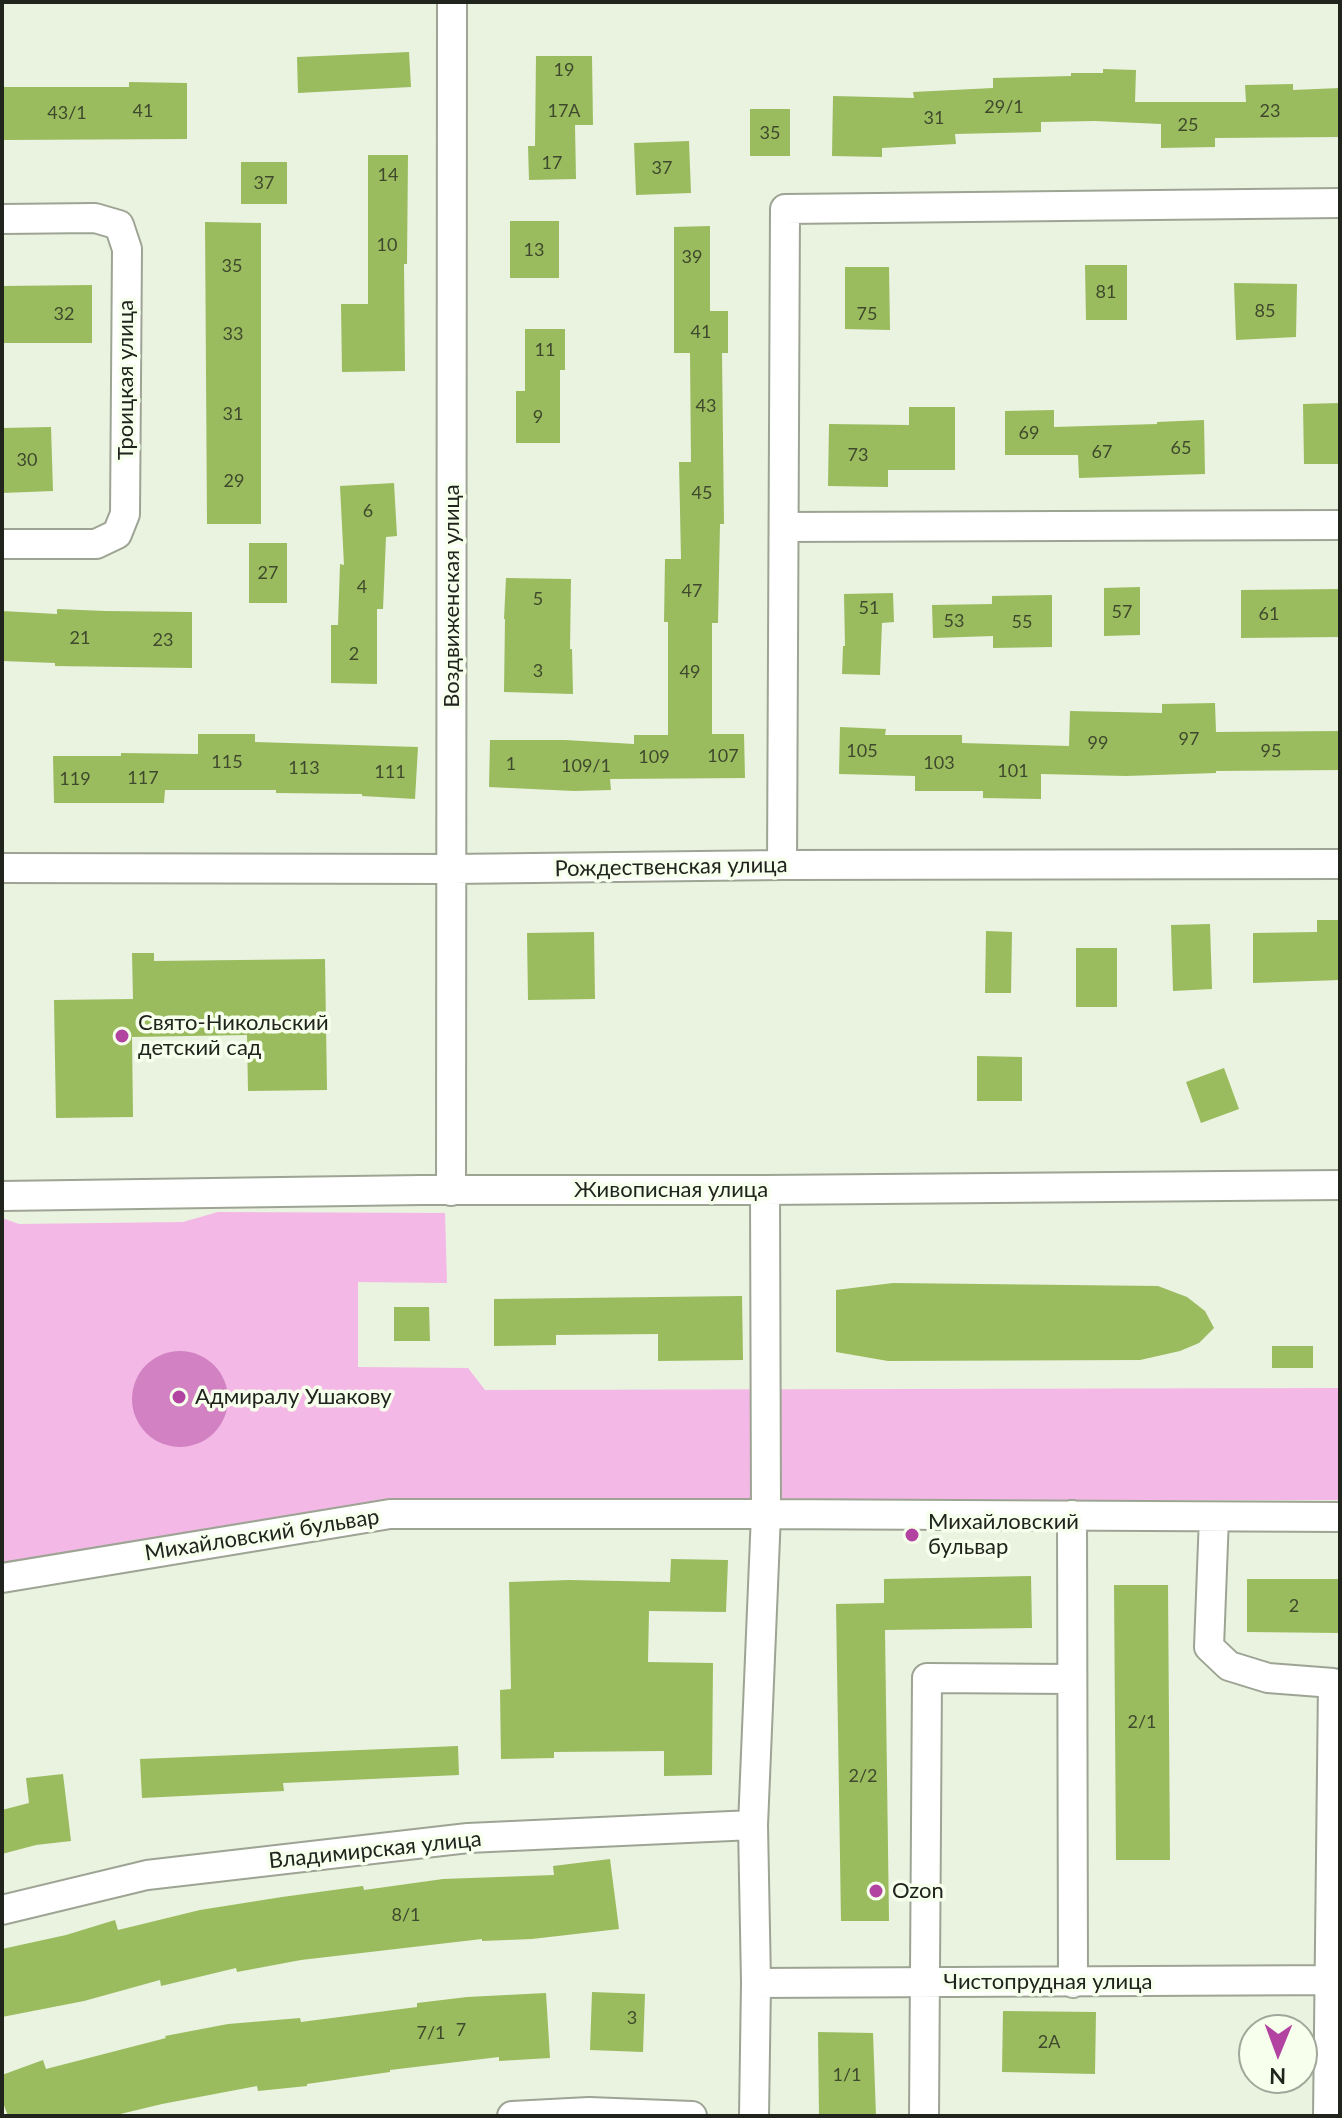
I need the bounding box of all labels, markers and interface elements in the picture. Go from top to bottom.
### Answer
house number: 19 [554,59,574,81]
house number: 29/1 [984,96,1024,118]
house number: 41 [133,100,153,122]
house number: 17А [547,100,581,122]
house number: 23 [1260,100,1280,122]
house number: 43/1 [47,102,87,124]
house number: 31 [924,107,944,129]
house number: 25 [1178,114,1198,136]
house number: 35 [760,122,780,144]
house number: 17 [542,152,562,174]
house number: 37 [652,157,672,179]
house number: 14 [378,164,398,186]
house number: 37 [254,172,274,194]
house number: 10 [377,234,397,256]
house number: 13 [524,239,544,261]
house number: 39 [682,246,702,268]
house number: 35 [222,255,242,277]
house number: 81 [1096,281,1116,303]
street label: Троицкая улица [113,300,139,460]
house number: 85 [1255,300,1275,322]
house number: 32 [54,303,74,325]
house number: 75 [857,303,877,325]
house number: 41 [691,321,711,343]
house number: 33 [223,323,243,345]
house number: 11 [535,339,555,361]
house number: 43 [696,395,716,417]
house number: 31 [223,403,243,425]
house number: 9 [533,406,543,428]
house number: 69 [1019,422,1039,444]
house number: 65 [1171,437,1191,459]
house number: 67 [1092,441,1112,463]
house number: 73 [848,444,868,466]
house number: 30 [17,449,37,471]
house number: 29 [224,470,244,492]
house number: 45 [692,482,712,504]
street label: Воздвиженская улица [439,484,465,708]
house number: 6 [363,500,373,522]
house number: 27 [258,562,278,584]
house number: 4 [357,576,367,598]
house number: 47 [682,580,702,602]
house number: 5 [533,588,543,610]
house number: 51 [859,597,879,619]
house number: 57 [1112,601,1132,623]
house number: 61 [1259,603,1279,625]
house number: 53 [944,610,964,632]
house number: 55 [1012,611,1032,633]
house number: 21 [70,627,90,649]
house number: 23 [153,629,173,651]
house number: 2 [349,643,359,665]
house number: 3 [533,660,543,682]
house number: 49 [680,661,700,683]
house number: 97 [1179,728,1199,750]
house number: 99 [1088,732,1108,754]
house number: 105 [846,740,878,762]
house number: 95 [1261,740,1281,762]
house number: 107 [707,745,739,767]
house number: 109 [638,746,670,768]
house number: 115 [211,751,243,773]
house number: 103 [923,752,955,774]
house number: 1 [506,753,516,775]
house number: 109/1 [561,755,611,777]
house number: 113 [288,757,320,779]
house number: 101 [997,760,1029,782]
house number: 111 [374,761,406,783]
house number: 117 [127,767,159,789]
house number: 119 [59,768,91,790]
street label: Рождественская улица [554,852,788,882]
place label: Свято-Никольский детский сад [138,1010,329,1062]
marker: Свято-Никольский детский сад [113,1027,131,1045]
street label: Живописная улица [574,1177,768,1203]
place label: Адмиралу Ушакову [195,1384,392,1410]
marker: Адмиралу Ушакову [170,1388,188,1406]
street label: Михайловский бульвар [143,1503,381,1567]
place label: Михайловский бульвар [928,1509,1079,1560]
marker: Михайловский бульвар [903,1526,921,1544]
house number: 2 [1289,1595,1299,1617]
house number: 2/1 [1127,1711,1157,1733]
house number: 2/2 [848,1765,878,1787]
street label: Владимирская улица [267,1826,483,1874]
place label: Ozon [892,1878,944,1904]
marker: Ozon [867,1882,885,1900]
house number: 8/1 [391,1904,421,1926]
street label: Чистопрудная улица [944,1969,1152,1995]
house number: 3 [627,2007,637,2029]
north arrow [1238,2014,1318,2094]
house number: 7 [456,2019,466,2041]
house number: 7/1 [416,2022,446,2044]
house number: 2А [1038,2031,1060,2053]
text: N [1269,2063,1286,2090]
house number: 1/1 [832,2064,862,2086]

